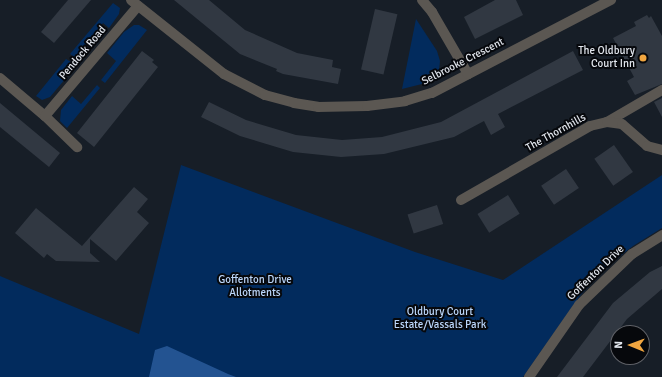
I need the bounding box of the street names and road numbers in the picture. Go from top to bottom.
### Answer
street label: Pendock Road [57,24,109,82]
street label: Selbrooke Crescent [420,36,506,88]
street label: The Thornhills [524,111,588,155]
street label: Goffenton Drive [565,243,627,303]

